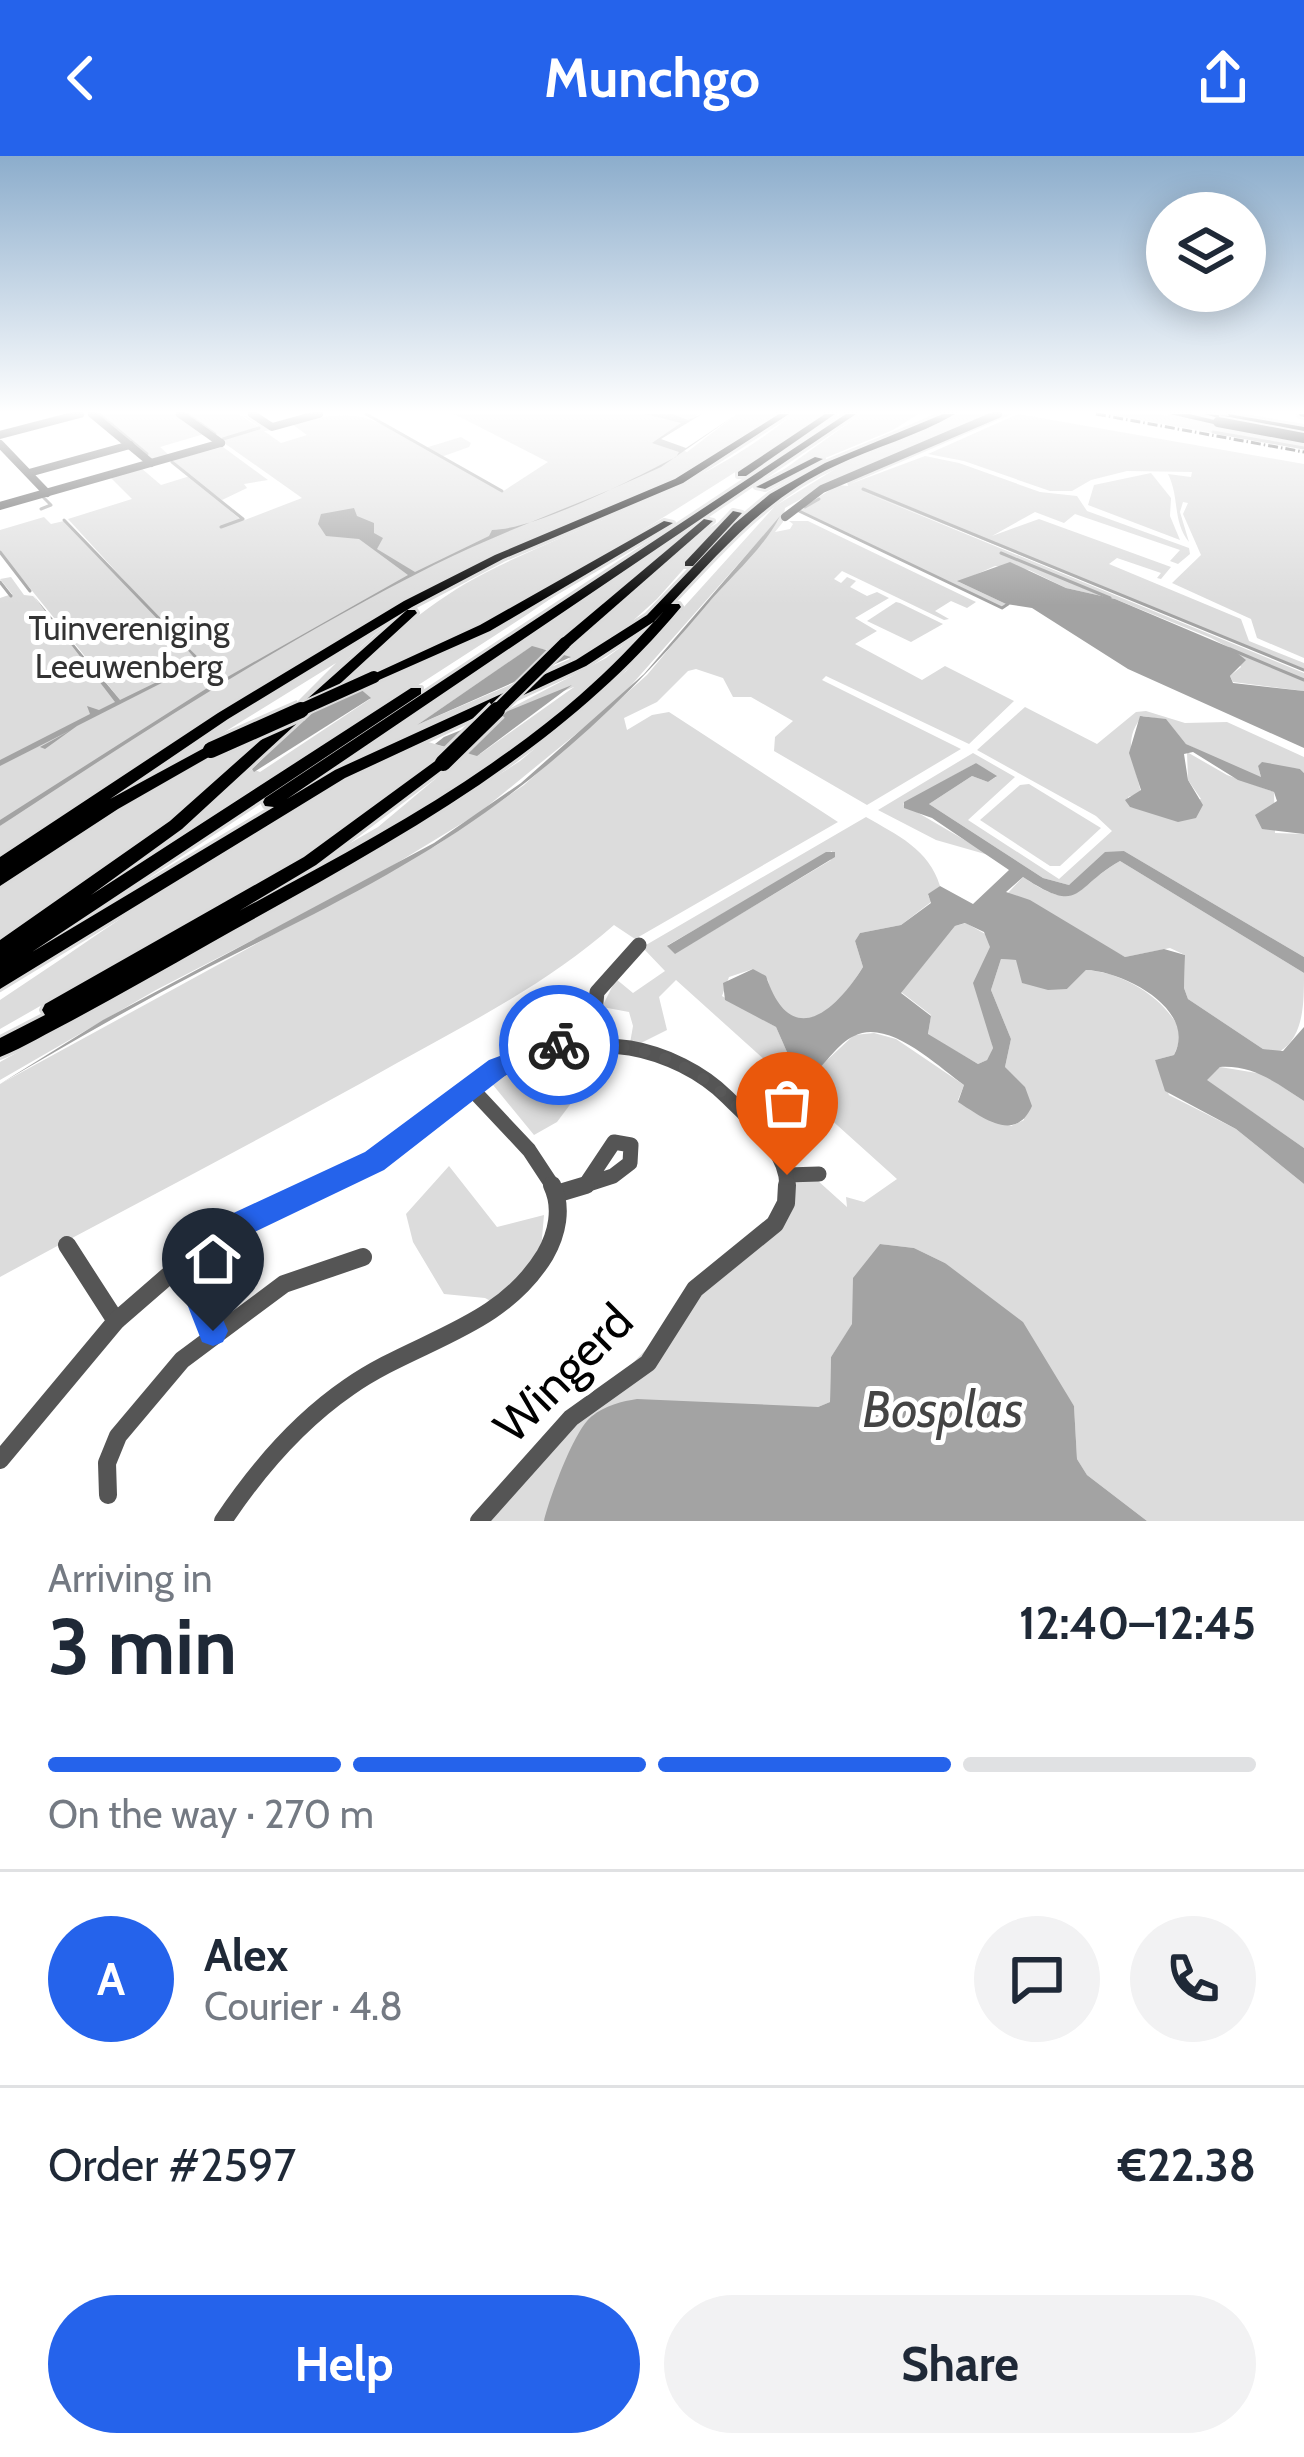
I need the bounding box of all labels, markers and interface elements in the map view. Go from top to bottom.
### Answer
icon: back [48,45,114,111]
text: Munchgo [544,45,760,111]
icon: share [1190,45,1256,111]
map controls [1146,192,1266,312]
button: layers [1146,192,1266,312]
park label: Tuinvereniging Leeuwenberg [28,608,230,686]
courier [499,985,619,1105]
icon: bike [526,1012,592,1078]
pin [736,1052,838,1175]
icon: bag [754,1070,820,1136]
pin [162,1208,264,1331]
icon: home [180,1226,246,1292]
street label: Wingerd [482,1292,644,1454]
water label: Bosplas [863,1378,1023,1440]
text: Arriving in [48,1554,212,1602]
text: 12:40–12:45 [1019,1596,1256,1650]
text: 3 min [48,1599,237,1694]
text: On the way · 270 m [48,1790,374,1838]
button: chat [974,1916,1100,2042]
button: phone [1130,1916,1256,2042]
text: Alex [204,1928,288,1982]
text: A [97,1952,125,2006]
text: Courier · 4.8 [204,1982,403,2030]
text: Order #2597 [48,2138,296,2192]
text: €22.38 [1118,2138,1256,2192]
button: Help [48,2295,640,2433]
button: Share [664,2295,1256,2433]

